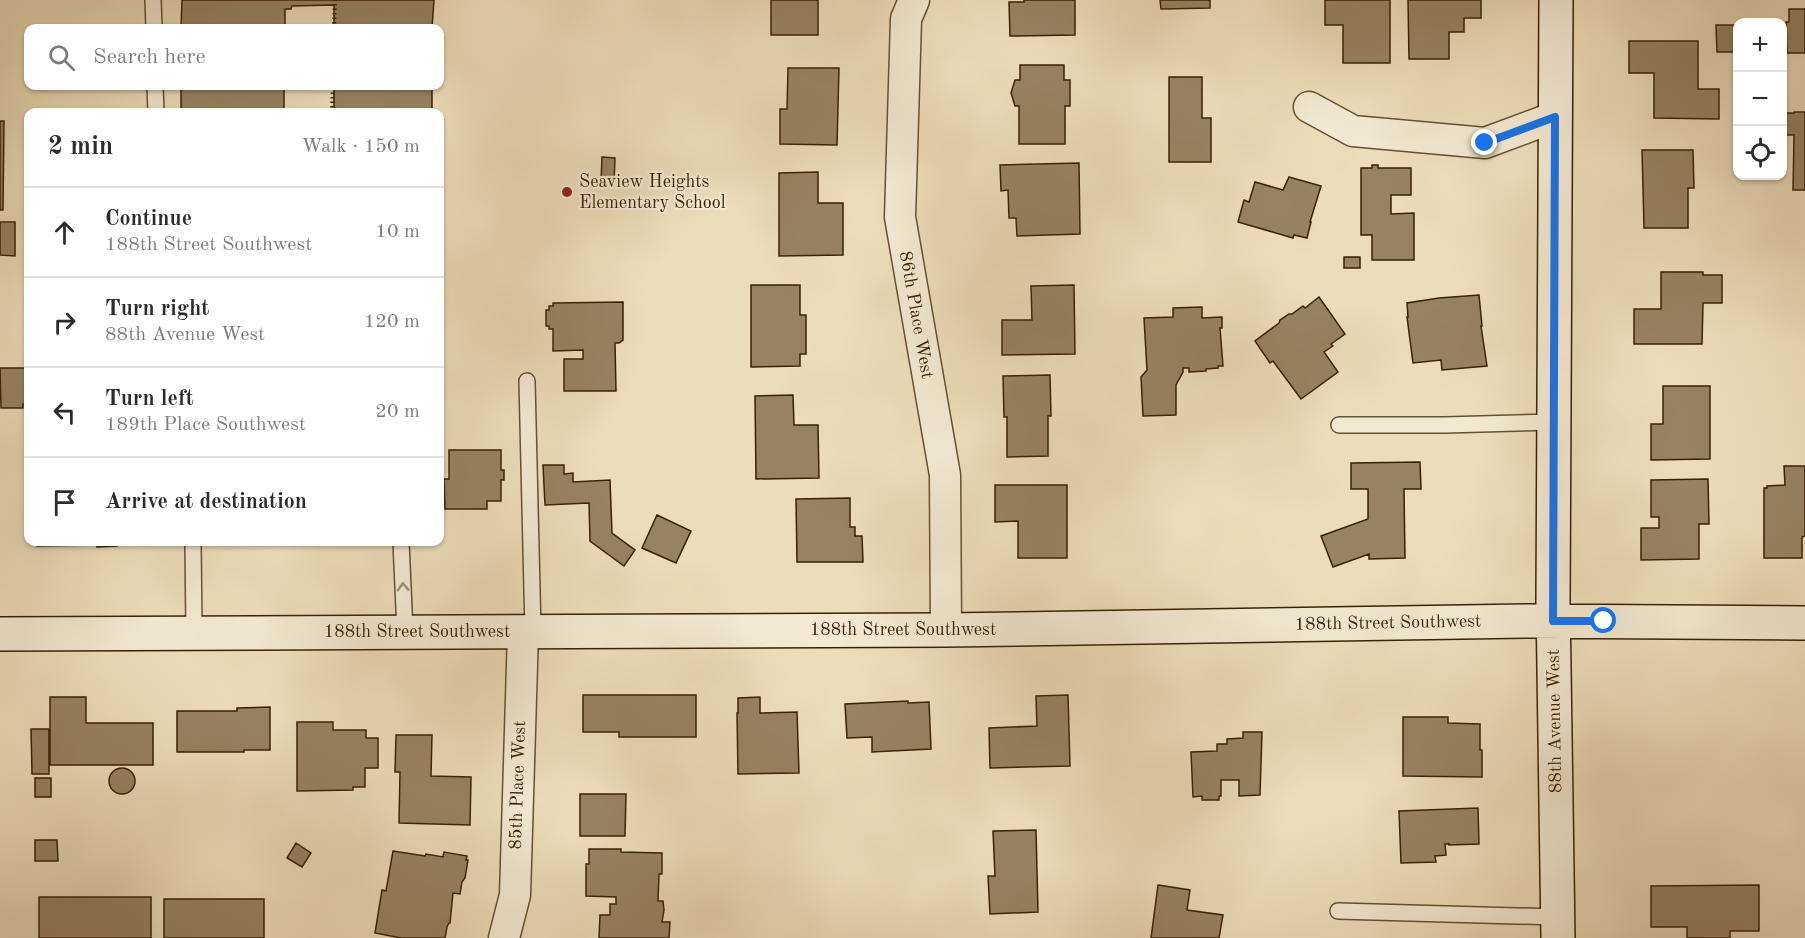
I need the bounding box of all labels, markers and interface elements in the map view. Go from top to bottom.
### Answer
map controls [1733,18,1787,180]
button: + [1733,18,1787,72]
search box [24,24,444,90]
icon: search [45,41,78,74]
text: Search here [93,46,206,68]
button: − [1733,72,1787,126]
button: locate [1733,126,1787,180]
route end [1471,129,1497,155]
text: 2 min [48,134,113,160]
text: Walk · 150 m [301,137,420,157]
place label: Seaview Heights Elementary School [579,173,726,212]
marker: Seaview Heights Elementary School [560,185,574,199]
text: Continue [105,208,192,230]
icon: ahead [48,216,81,249]
text: 10 m [375,222,420,242]
text: 188th Street Southwest [105,235,312,255]
street label: 86th Place West [896,250,936,380]
text: Turn right [105,298,209,320]
icon: right [48,306,81,339]
text: 120 m [364,312,420,332]
text: 88th Avenue West [105,325,265,345]
text: Turn left [105,388,194,410]
icon: left [48,396,81,429]
text: 20 m [375,402,420,422]
text: 189th Place Southwest [105,415,306,435]
icon: arrive [48,486,81,519]
text: Arrive at destination [105,491,307,513]
one-way arrow [397,582,409,591]
route start [1590,607,1616,633]
street label: 188th Street Southwest [1295,612,1481,634]
street label: 188th Street Southwest [810,621,996,639]
street label: 188th Street Southwest [324,623,510,641]
street label: 88th Avenue West [1545,649,1565,793]
street label: 85th Place West [507,720,529,850]

